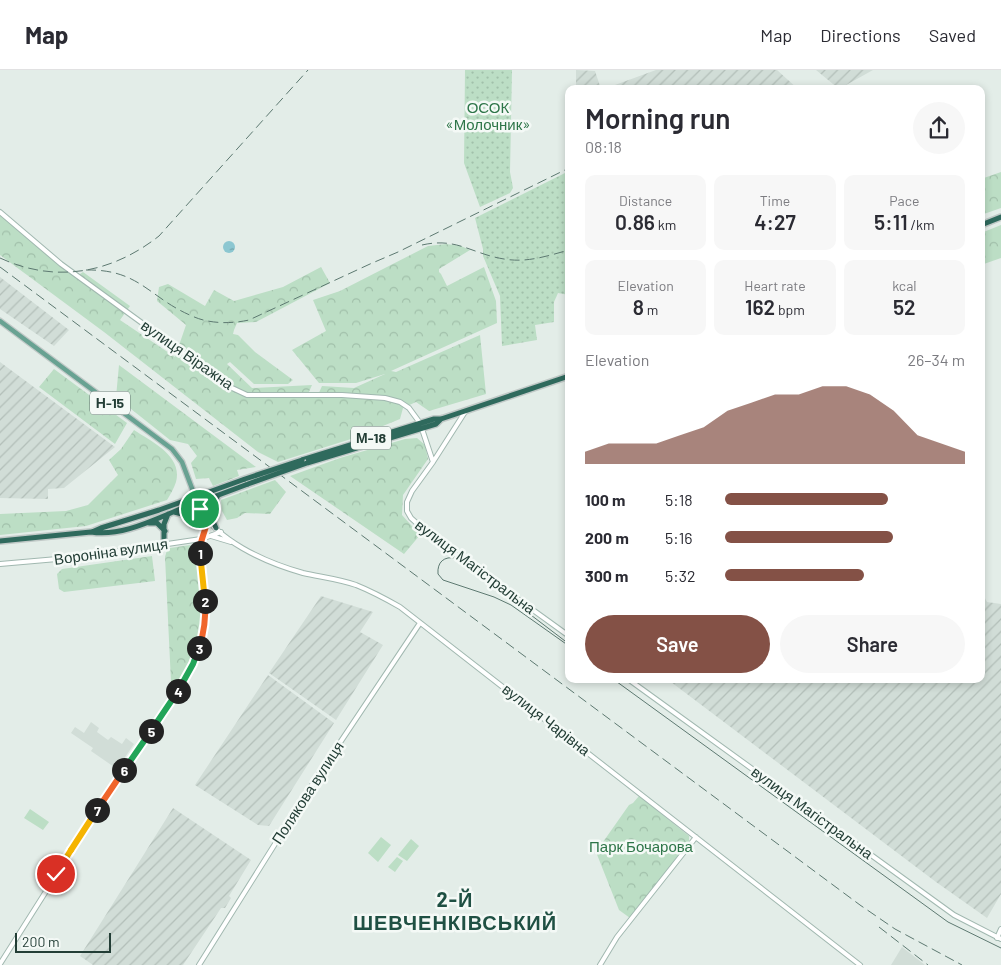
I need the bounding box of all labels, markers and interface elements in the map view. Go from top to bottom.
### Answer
text: Map [25,20,68,49]
text: Map [760,24,792,46]
text: Directions [820,24,901,46]
text: Saved [929,24,976,46]
park label: ОСОК «Молочник» [446,98,530,133]
text: Morning run [585,101,731,135]
button: share [913,102,965,154]
text: 08:18 [585,137,622,156]
text: Distance [619,192,672,209]
text: Time [760,192,790,209]
text: Pace [889,192,919,209]
text: 0.86 [615,209,655,234]
text: 4:27 [754,209,796,234]
text: 5:11 [874,209,908,234]
text: km [655,216,676,233]
text: /km [908,216,935,233]
text: Elevation [617,277,674,294]
text: Heart rate [744,277,806,294]
text: kcal [892,277,917,294]
text: 8 [633,294,644,319]
text: 162 [745,294,775,319]
text: 52 [893,294,916,319]
text: m [644,301,658,318]
text: bpm [775,301,805,318]
street label: вулиця Віражна [138,316,238,393]
text: Elevation [585,350,649,369]
text: 26–34 m [907,350,965,369]
road number: Н-15 [90,392,130,414]
road number: М-18 [351,426,391,449]
pin [179,488,221,530]
text: 100 m [585,490,625,509]
text: 5:18 [665,490,693,509]
icon: arrive [186,495,214,523]
street label: вулиця Магістральна [412,515,540,618]
text: 200 m [585,528,629,547]
text: 5:16 [665,528,693,547]
street label: Вороніна вулиця [53,534,169,568]
pin: 1 [188,540,212,566]
text: 1 [198,545,203,562]
text: 300 m [585,566,628,585]
text: 5:32 [665,566,695,585]
pin: 2 [192,588,218,614]
text: 2 [202,593,209,610]
button: Save [585,615,770,673]
button: Share [780,615,965,673]
pin: 3 [186,636,212,660]
text: 3 [196,640,203,657]
pin: 4 [166,678,190,704]
street label: вулиця Чарівна [499,679,595,759]
text: 4 [174,683,183,700]
pin: 5 [138,718,164,744]
text: 5 [148,723,155,740]
street label: Полякова вулиця [267,738,347,847]
pin: 6 [112,758,136,782]
text: 6 [121,762,128,779]
street label: вулиця Магістральна [748,762,877,863]
pin: 7 [84,798,110,822]
text: 7 [94,802,101,819]
park label: Парк Бочарова [589,837,694,855]
pin [35,853,77,895]
icon: check [42,860,70,888]
district label: 2-Й ШЕВЧЕНКІВСЬКИЙ [353,887,557,934]
scale bar [15,930,111,953]
text: 200 m [22,933,60,950]

